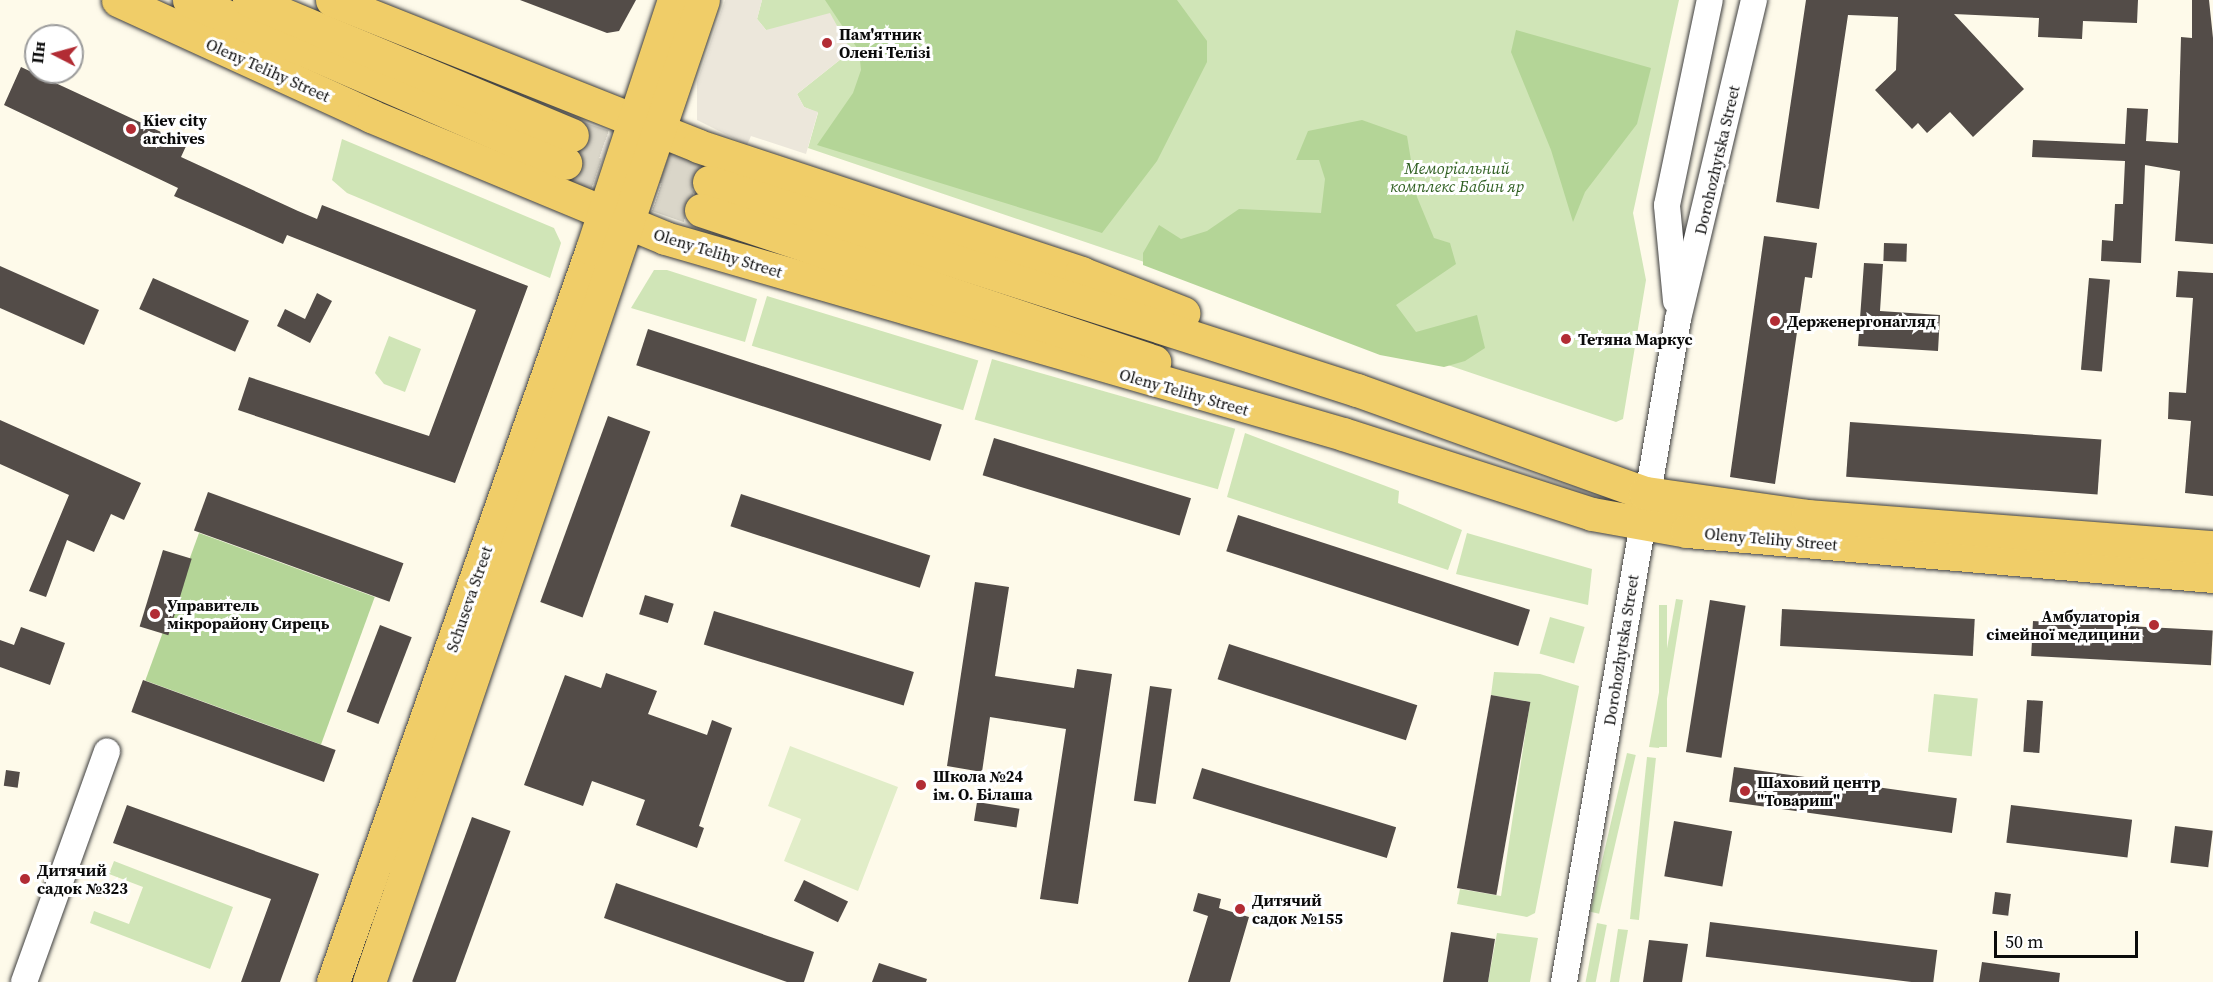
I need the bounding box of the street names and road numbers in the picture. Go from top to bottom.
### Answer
street label: Oleny Telihy Street [203,34,333,106]
street label: Dorohozhytska Street [1690,84,1744,236]
street label: Oleny Telihy Street [651,224,785,282]
street label: Oleny Telihy Street [1117,364,1251,420]
street label: Oleny Telihy Street [1703,524,1839,554]
street label: Schuseva Street [442,544,496,654]
street label: Dorohozhytska Street [1600,573,1642,727]

